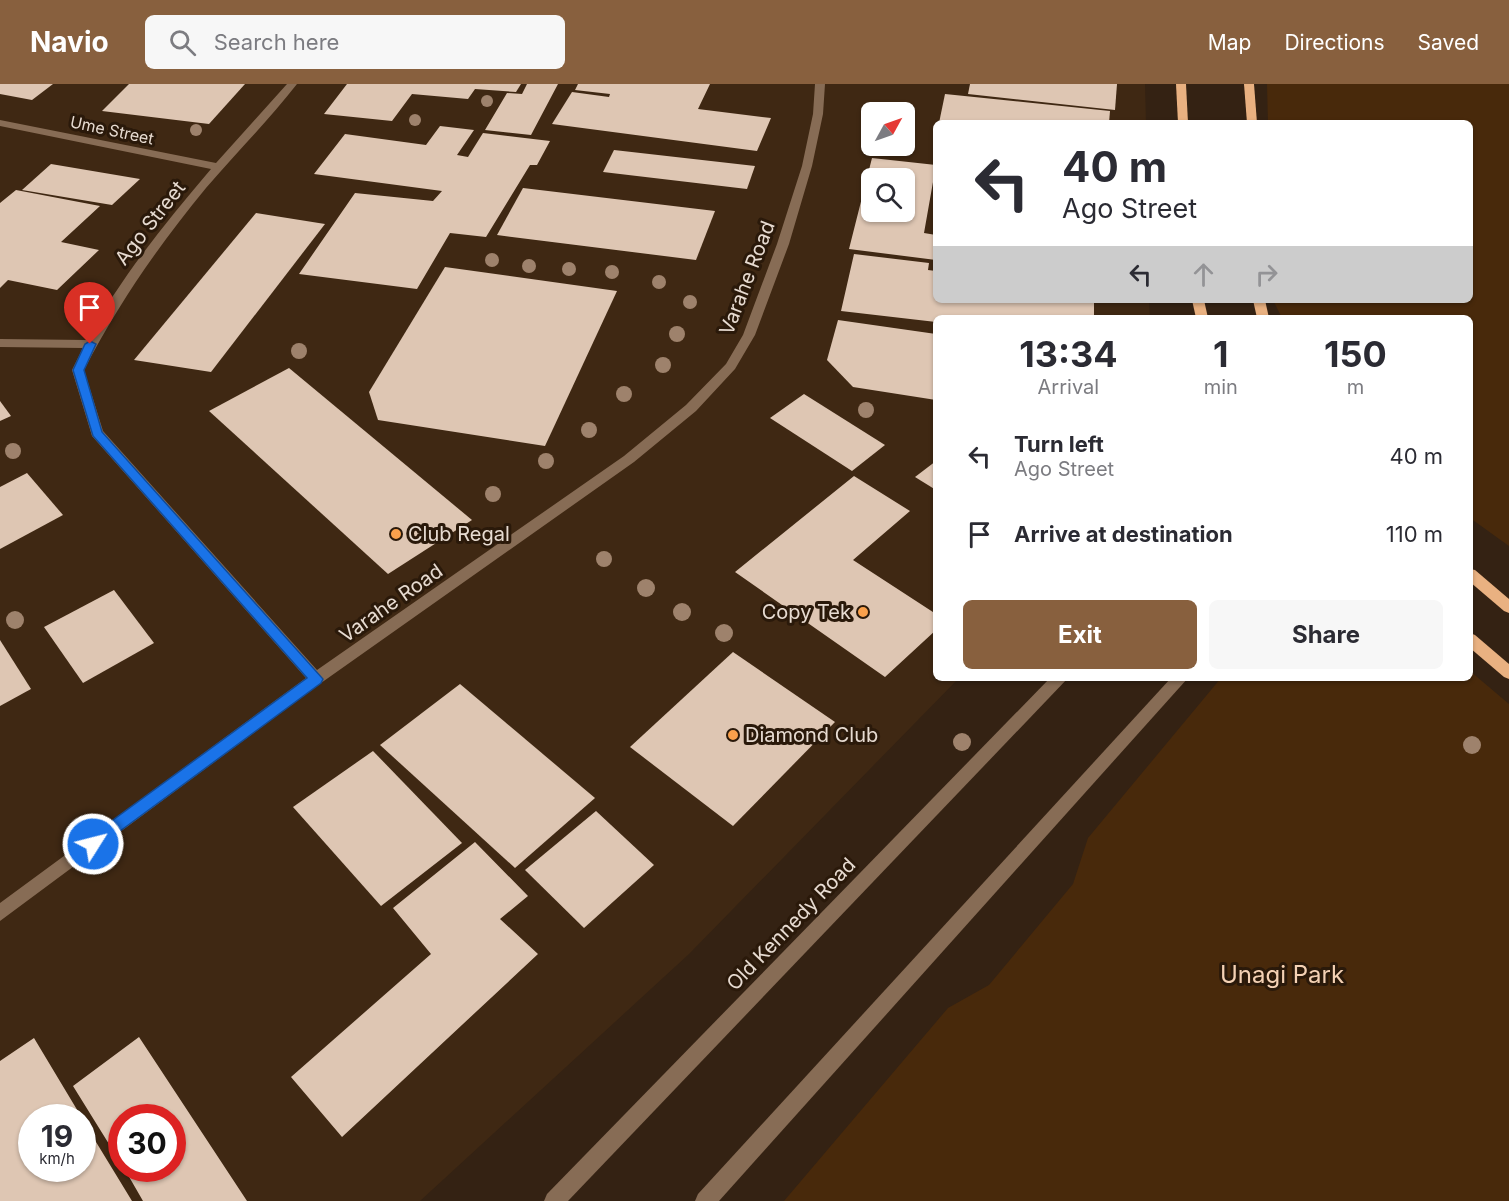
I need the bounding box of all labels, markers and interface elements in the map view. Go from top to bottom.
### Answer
search box [145,15,565,69]
text: Navio [30,25,109,59]
icon: search [166,26,199,59]
text: Search here [214,29,339,55]
text: Map [1208,30,1251,55]
text: Directions [1284,30,1385,55]
text: Saved [1418,30,1479,55]
north arrow [861,102,915,156]
map controls [861,102,915,222]
street label: Ume Street [68,111,156,149]
text: 40 m [1062,141,1167,192]
icon: left [963,144,1041,222]
button: search [861,168,915,222]
street label: Ago Street [110,176,191,270]
text: Ago Street [1062,192,1197,225]
street label: Varahe Road [714,218,780,338]
icon: left [1124,258,1157,291]
icon: ahead [1187,258,1220,291]
icon: right [1250,258,1283,291]
pin [64,282,115,344]
icon: arrive [73,291,106,324]
text: 13:34 [1019,332,1118,376]
text: 1 [1213,332,1229,376]
text: 150 [1324,332,1387,376]
text: Arrival [1038,375,1099,399]
text: min [1204,375,1238,399]
text: m [1347,375,1364,399]
text: Turn left [1014,431,1104,457]
icon: left [963,440,996,473]
text: 40 m [1389,443,1443,469]
text: Ago Street [1014,457,1114,481]
icon: arrive [963,518,996,551]
text: Arrive at destination [1014,521,1233,547]
text: 110 m [1386,521,1443,547]
place label: Club Regal [408,522,510,546]
marker: Club Regal [389,527,403,541]
street label: Varahe Road [335,559,447,647]
place label: Copy Tek [762,600,851,624]
button: Exit [963,600,1197,669]
button: Share [1209,600,1443,669]
marker: Copy Tek [856,605,870,619]
place label: Diamond Club [745,723,878,747]
marker: Diamond Club [726,728,740,742]
position arrow [61,812,125,876]
street label: Old Kennedy Road [722,853,860,995]
park label: Unagi Park [1220,960,1344,989]
speed limit sign: 30 [108,1104,186,1182]
text: 19 [41,1118,73,1154]
text: km/h [39,1149,75,1168]

